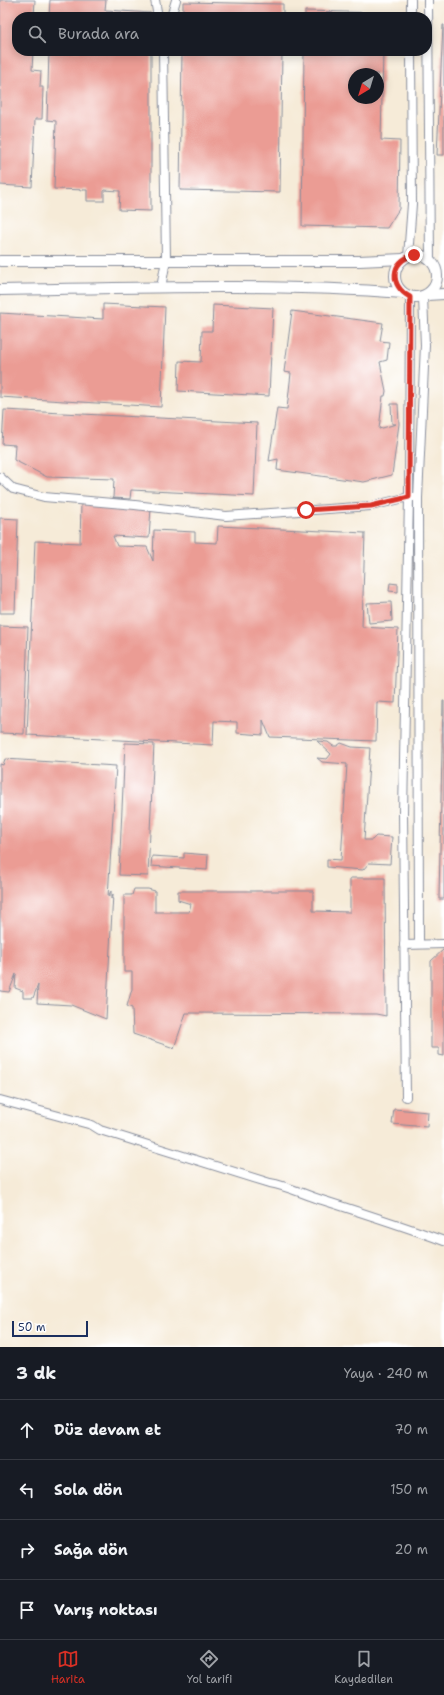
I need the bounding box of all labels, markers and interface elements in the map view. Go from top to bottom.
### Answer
search box [12,12,432,56]
icon: search [26,23,48,45]
text: Burada ara [58,24,139,44]
north arrow [348,68,384,104]
route end [405,246,423,264]
route start [297,501,315,519]
scale bar [12,1319,88,1338]
text: 50 m [18,1320,46,1335]
text: 3 dk [16,1362,56,1384]
text: Yaya · 240 m [344,1365,428,1382]
icon: ahead [16,1419,38,1441]
text: Düz devam et [54,1420,161,1440]
text: 70 m [394,1421,428,1438]
icon: left [16,1479,38,1501]
text: Sola dön [54,1480,123,1500]
text: 150 m [390,1481,428,1498]
icon: right [16,1539,38,1561]
text: Sağa dön [54,1540,128,1560]
text: 20 m [395,1541,428,1558]
icon: arrive [16,1599,38,1621]
text: Varış noktası [54,1600,158,1620]
tab: Harita [51,1648,85,1687]
tab: Yol tarifi [187,1648,232,1687]
tab: Kaydedilen [334,1648,393,1687]

